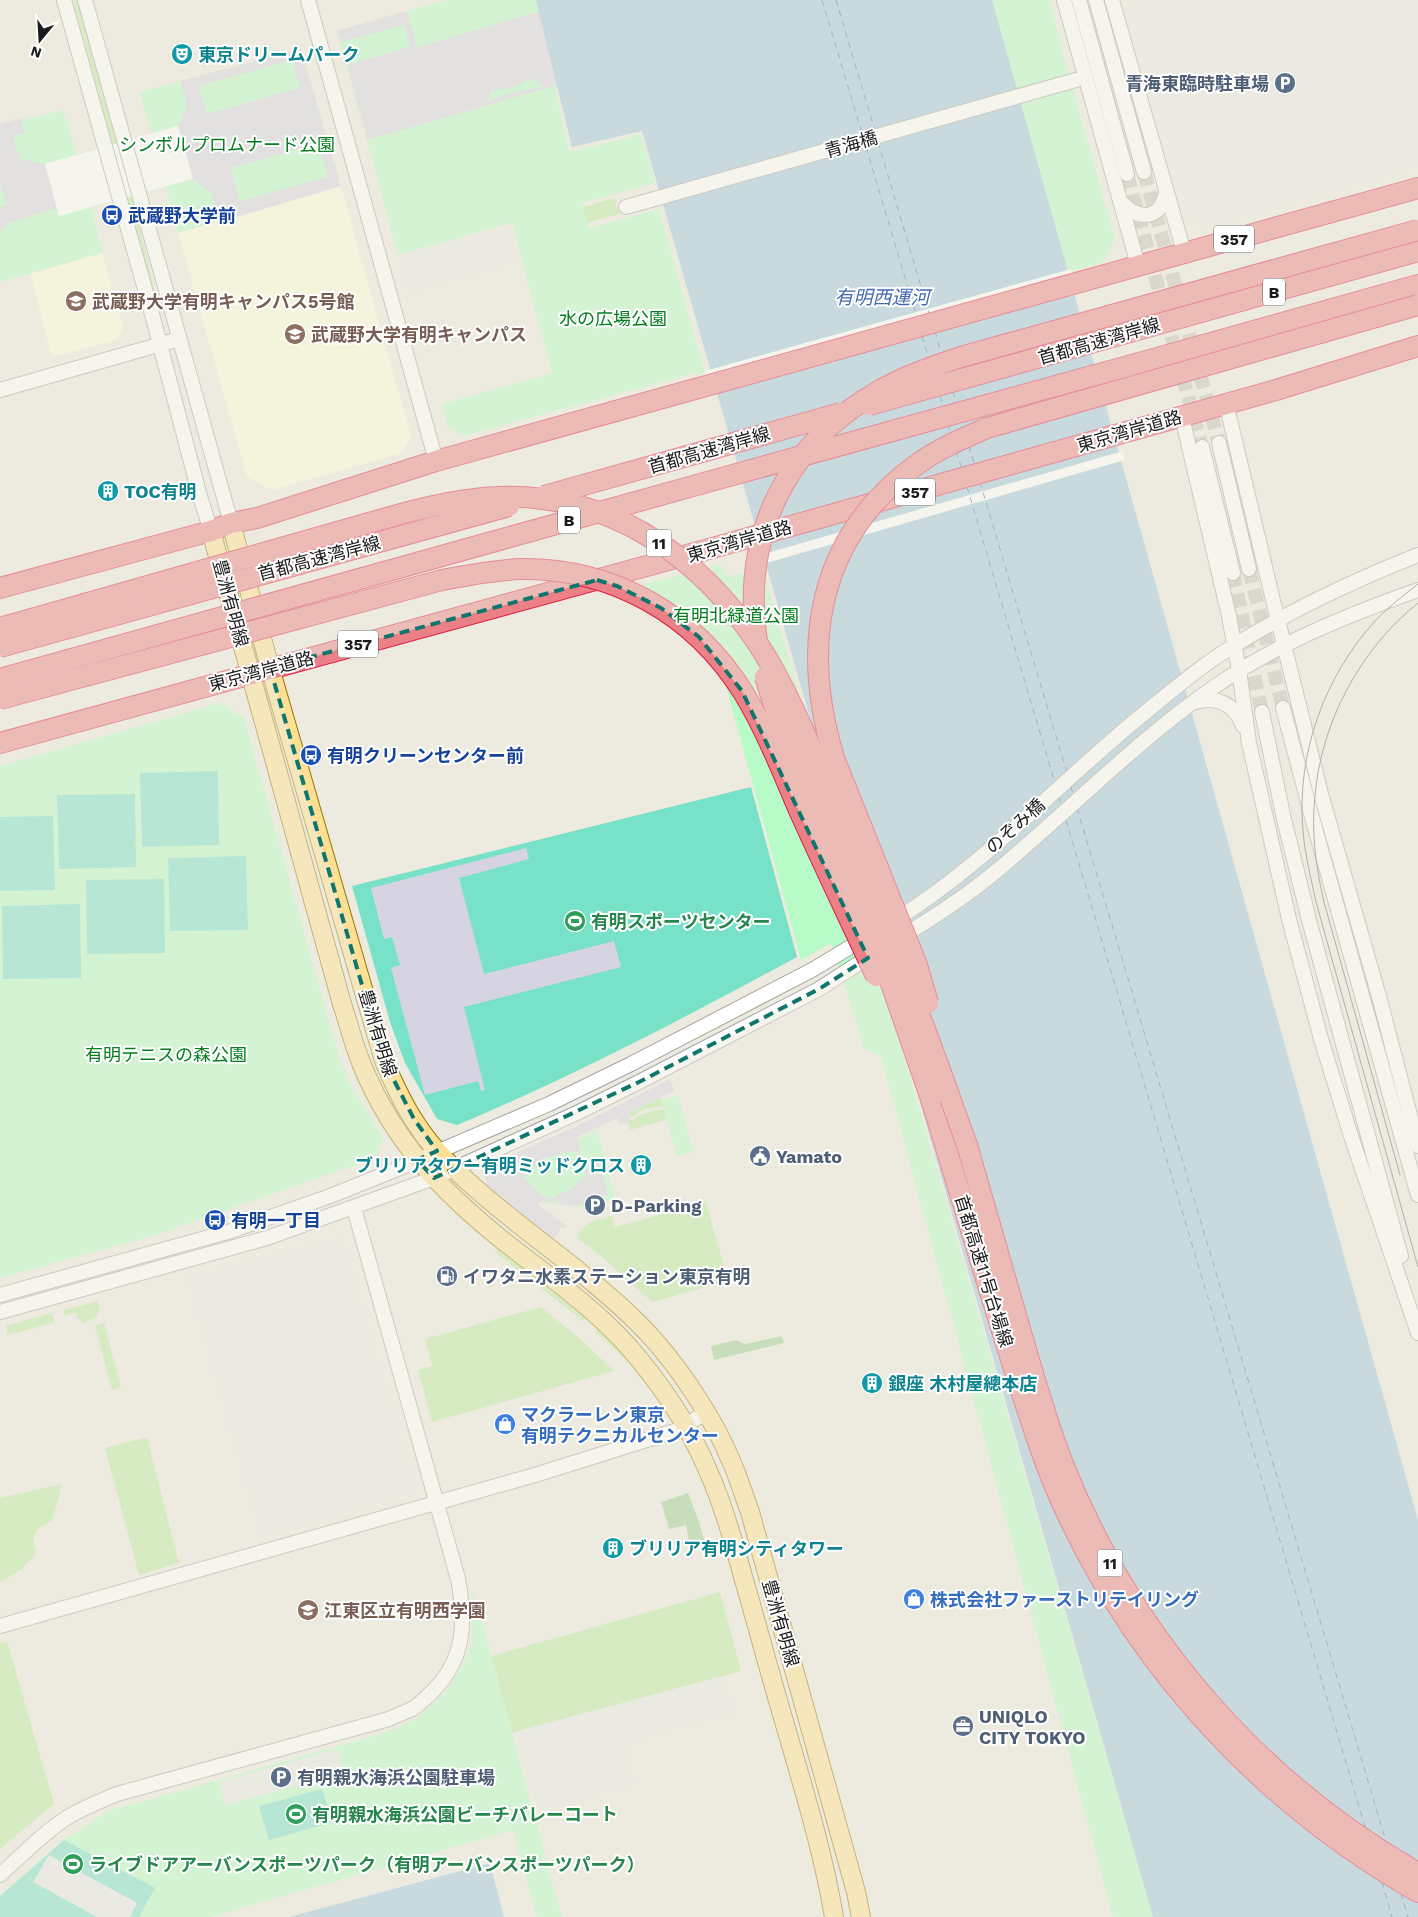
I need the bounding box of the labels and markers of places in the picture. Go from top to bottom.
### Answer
theatre icon: 東京ドリームパーク [170,42,194,66]
place label: 東京ドリームパーク [198,44,359,65]
parking icon: 青海東臨時駐車場 [1273,71,1297,95]
place label: 青海東臨時駐車場 [1125,73,1269,94]
bus stop icon: 武蔵野大学前 [100,203,124,227]
place label: 武蔵野大学前 [128,205,236,226]
school or university icon: 武蔵野大学有明キャンパス5号館 [64,289,88,313]
place label: 武蔵野大学有明キャンパス5号館 [92,291,355,312]
school or university icon: 武蔵野大学有明キャンパス [283,322,307,346]
place label: 武蔵野大学有明キャンパス [311,324,527,345]
building icon: TOC有明 [96,479,120,503]
place label: TOC有明 [124,481,197,502]
bus stop icon: 有明クリーンセンター前 [299,743,323,767]
place label: 有明クリーンセンター前 [327,745,524,766]
sports icon: 有明スポーツセンター [563,909,587,933]
place label: 有明スポーツセンター [591,911,771,932]
public building icon: Yamato [748,1144,772,1168]
place label: Yamato [776,1146,842,1167]
building icon: ブリリアタワー有明ミッドクロス [629,1153,653,1177]
place label: ブリリアタワー有明ミッドクロス [355,1155,625,1176]
parking icon: D-Parking [583,1193,607,1217]
place label: D-Parking [611,1195,702,1216]
bus stop icon: 有明一丁目 [203,1208,227,1232]
place label: 有明一丁目 [231,1210,321,1231]
fuel station icon: イワタニ水素ステーション東京有明 [435,1264,459,1288]
place label: イワタニ水素ステーション東京有明 [463,1266,751,1287]
building icon: 銀座 木村屋總本店 [860,1371,884,1395]
place label: 銀座 木村屋總本店 [888,1373,1037,1394]
place label: マクラーレン東京 有明テクニカルセンター [521,1404,719,1446]
shop icon: マクラーレン東京 有明テクニカルセンター [493,1412,517,1436]
building icon: ブリリア有明シティタワー [601,1536,625,1560]
place label: ブリリア有明シティタワー [629,1538,844,1559]
shop icon: 株式会社ファーストリテイリング [902,1587,926,1611]
place label: 株式会社ファーストリテイリング [930,1589,1199,1610]
school or university icon: 江東区立有明西学園 [296,1598,320,1622]
place label: 江東区立有明西学園 [324,1600,486,1621]
place label: UNIQLO CITY TOKYO [979,1706,1086,1748]
office icon: UNIQLO CITY TOKYO [951,1714,975,1738]
parking icon: 有明親水海浜公園駐車場 [269,1765,293,1789]
place label: 有明親水海浜公園駐車場 [297,1767,495,1788]
sports icon: 有明親水海浜公園ビーチバレーコート [284,1802,308,1826]
place label: 有明親水海浜公園ビーチバレーコート [312,1804,618,1825]
sports icon: ライブドアアーバンスポーツパーク（有明アーバンスポーツパーク） [61,1852,85,1876]
place label: ライブドアアーバンスポーツパーク（有明アーバンスポーツパーク） [89,1854,645,1875]

